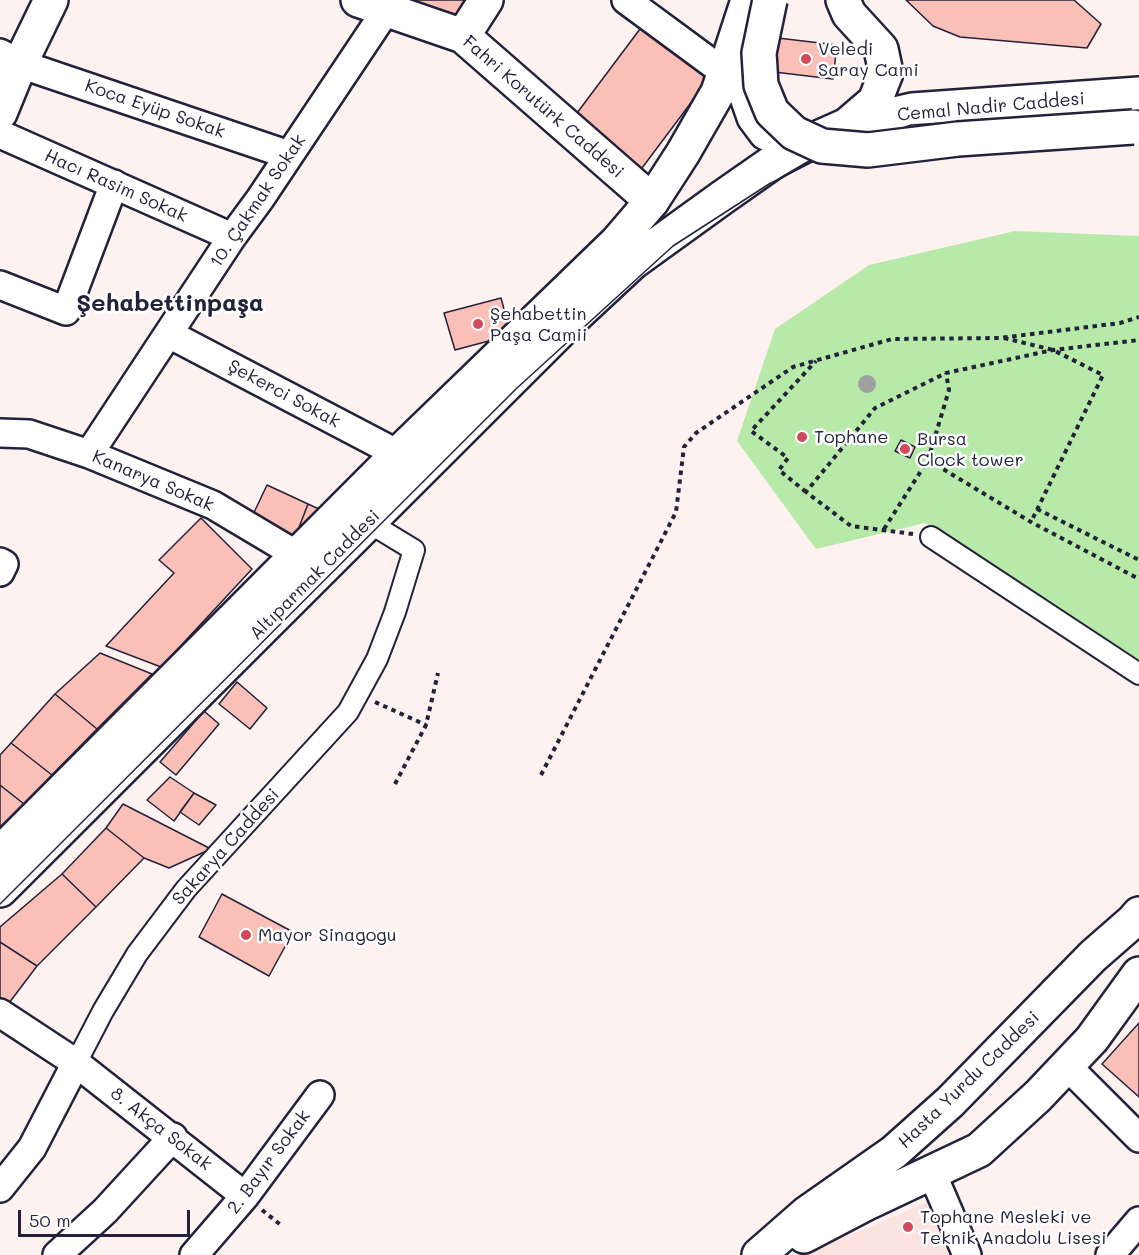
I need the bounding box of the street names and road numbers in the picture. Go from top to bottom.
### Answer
street label: Fahri Korutürk Caddesi [458,31,628,183]
street label: Koca Eyüp Sokak [82,75,228,143]
street label: Cemal Nadir Caddesi [896,88,1086,126]
street label: 10. Çakmak Sokak [205,130,311,272]
street label: Hacı Rasim Sokak [41,145,191,227]
street label: Şekerci Sokak [224,355,344,433]
street label: Kanarya Sokak [89,446,217,516]
street label: Altıparmak Caddesi [245,505,385,645]
street label: Sakarya Caddesi [168,784,284,910]
street label: Hasta Yurdu Caddesi [894,1007,1044,1153]
street label: 8. Akça Sokak [106,1083,216,1175]
street label: 2. Bayır Sokak [223,1106,315,1218]

